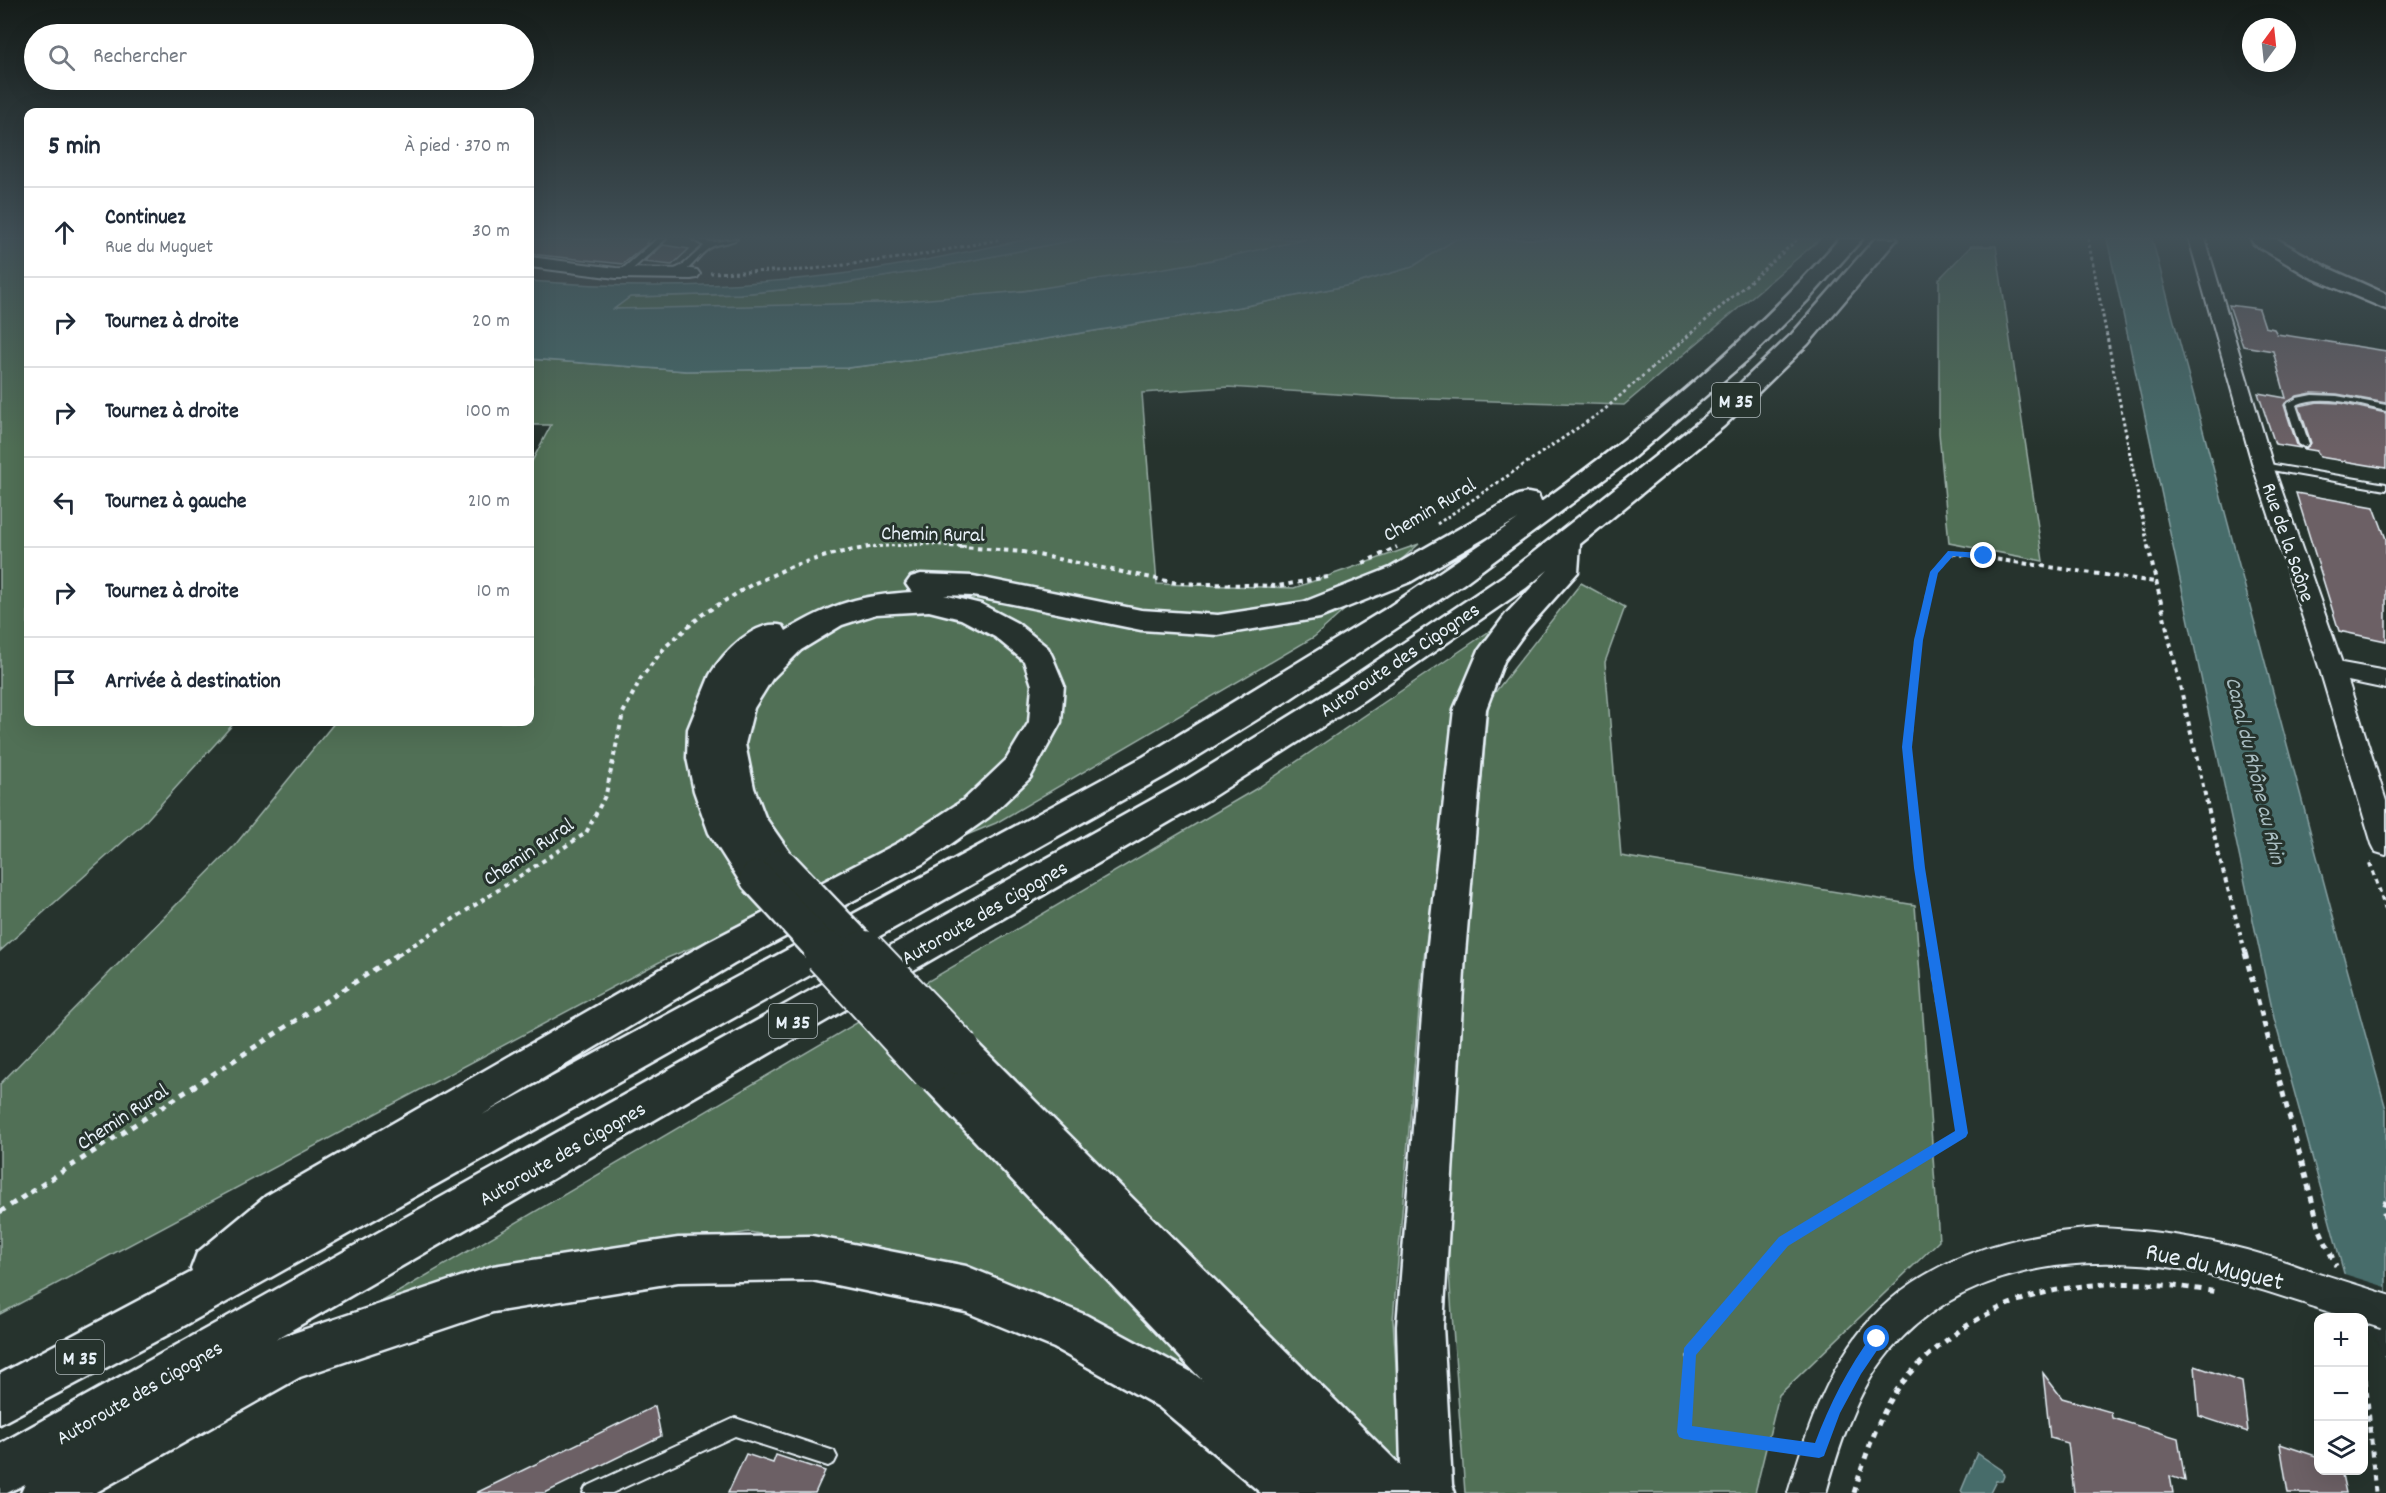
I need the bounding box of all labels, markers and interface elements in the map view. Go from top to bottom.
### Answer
north arrow [2242,18,2296,72]
search box [24,24,534,90]
icon: search [45,41,78,74]
text: Rechercher [93,42,187,73]
text: 5 min [48,129,101,166]
text: À pied · 370 m [405,133,510,161]
text: Continuez [105,203,186,234]
icon: ahead [48,216,81,249]
text: 30 m [472,218,510,246]
text: Rue du Muguet [105,234,213,262]
icon: right [48,306,81,339]
text: Tournez à droite [105,307,239,338]
text: 20 m [472,308,510,336]
road number: M 35 [1712,383,1760,417]
icon: right [48,396,81,429]
text: Tournez à droite [105,397,239,428]
text: 100 m [466,398,510,426]
street label: Chemin Rural [1378,472,1483,551]
street label: Rue de la Saône [2252,479,2321,607]
icon: left [48,486,81,519]
text: Tournez à gauche [105,487,247,518]
text: 210 m [468,488,510,516]
street label: Chemin Rural [881,520,985,552]
route end [1970,542,1996,568]
icon: right [48,576,81,609]
text: Tournez à droite [105,577,239,608]
text: 10 m [476,578,510,606]
street label: Autoroute des Cigognes [1314,596,1487,727]
icon: arrive [48,666,81,699]
text: Arrivée à destination [105,667,281,698]
water label: Canal du Rhône au Rhin [2215,674,2292,869]
street label: Chemin Rural [478,812,581,895]
street label: Autoroute des Cigognes [897,855,1074,975]
road number: M 35 [769,1004,817,1038]
street label: Chemin Rural [72,1078,175,1159]
street label: Autoroute des Cigognes [475,1096,652,1216]
street label: Rue du Muguet [2142,1235,2287,1302]
map controls [2314,1313,2368,1475]
button: + [2314,1313,2368,1367]
route start [1863,1325,1889,1351]
street label: Autoroute des Cigognes [52,1335,229,1455]
road number: M 35 [56,1340,104,1374]
button: − [2314,1367,2368,1421]
button: layers [2314,1421,2368,1475]

